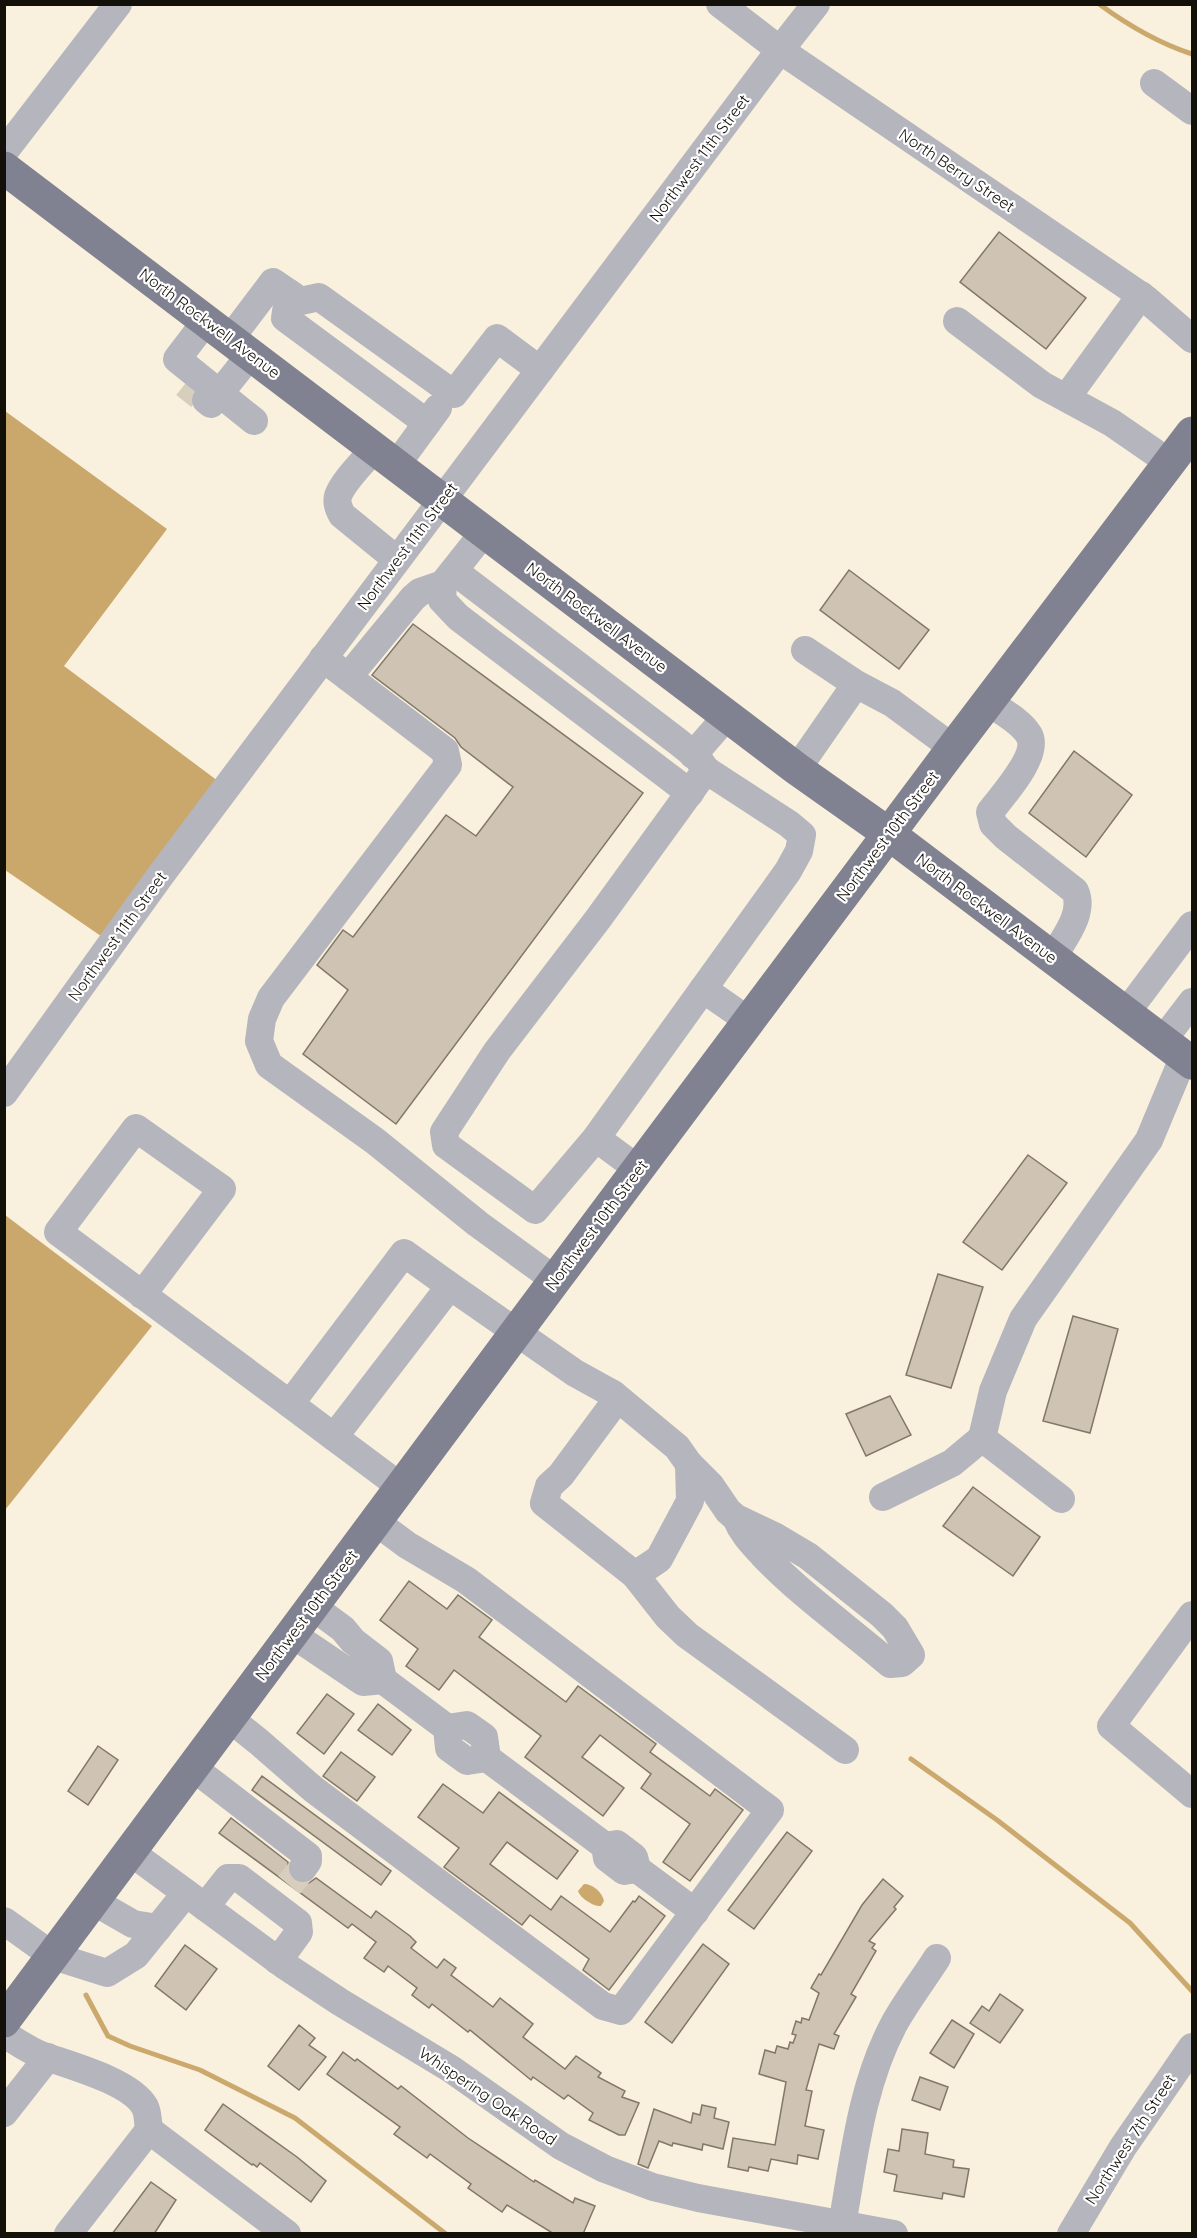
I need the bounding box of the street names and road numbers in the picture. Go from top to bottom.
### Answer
street label: Northwest 11th Street [644,90,754,226]
street label: North Berry Street [895,124,1019,216]
street label: North Rockwell Avenue [136,264,284,382]
street label: Northwest 11th Street [352,478,462,614]
street label: North Rockwell Avenue [523,558,671,676]
street label: Northwest 10th Street [831,767,943,905]
street label: North Rockwell Avenue [913,849,1061,967]
street label: Northwest 11th Street [63,867,171,1005]
street label: Northwest 10th Street [540,1156,652,1294]
street label: Northwest 10th Street [250,1546,362,1684]
street label: Whispering Oak Road [415,2042,561,2150]
street label: Northwest 7th Street [1080,2070,1180,2208]

